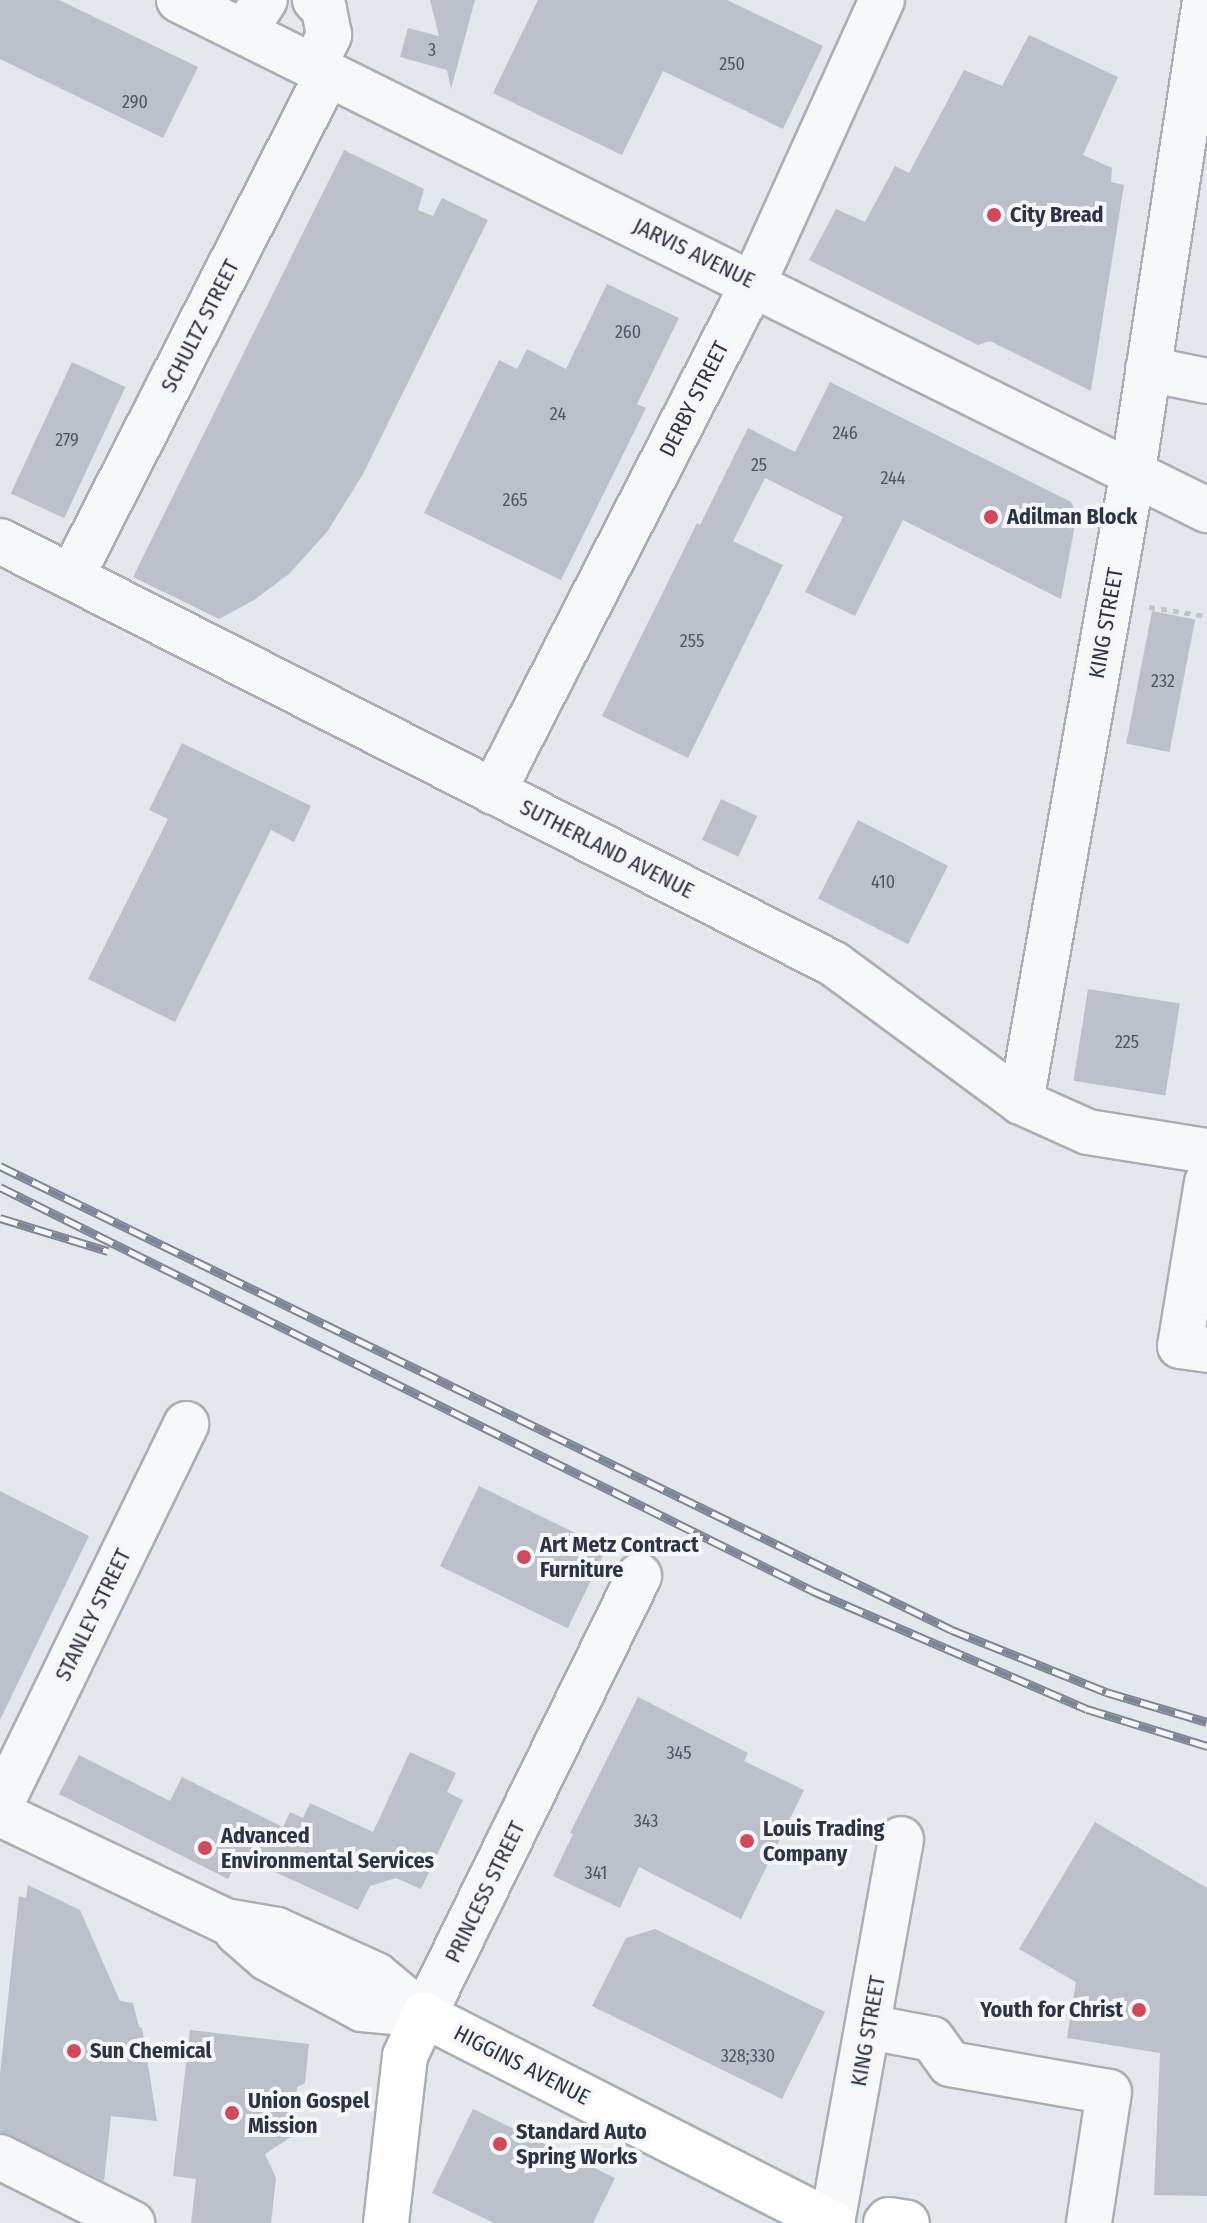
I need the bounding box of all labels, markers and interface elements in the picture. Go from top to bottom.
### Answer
house number: 3 [428,39,436,61]
house number: 250 [719,53,745,75]
house number: 290 [122,91,148,113]
place label: City Bread [1010,202,1104,228]
marker: City Bread [985,206,1003,224]
street label: JARVIS AVENUE [629,212,759,294]
street label: SCHULTZ STREET [155,255,245,397]
house number: 260 [615,321,641,343]
street label: DERBY STREET [654,337,734,461]
house number: 24 [550,403,566,425]
house number: 246 [832,422,858,444]
house number: 279 [55,429,79,451]
house number: 25 [751,454,767,476]
house number: 244 [880,467,906,489]
house number: 265 [502,489,528,511]
place label: Adilman Block [1007,504,1137,530]
marker: Adilman Block [982,508,1000,526]
street label: KING STREET [1083,566,1129,680]
house number: 255 [680,630,704,652]
house number: 232 [1151,670,1175,692]
street label: SUTHERLAND AVENUE [516,794,698,904]
house number: 410 [871,871,895,893]
house number: 225 [1115,1031,1139,1053]
place label: Art Metz Contract Furniture [540,1531,699,1582]
street label: STANLEY STREET [50,1545,136,1685]
marker: Art Metz Contract Furniture [515,1548,533,1566]
house number: 345 [667,1742,691,1764]
house number: 343 [634,1810,658,1832]
place label: Louis Trading Company [763,1815,884,1866]
street label: PRINCESS STREET [439,1817,531,1967]
place label: Advanced Environmental Services [221,1822,434,1874]
marker: Louis Trading Company [738,1832,756,1850]
marker: Advanced Environmental Services [196,1839,214,1857]
house number: 341 [585,1862,607,1884]
street label: KING STREET [845,1974,891,2088]
place label: Youth for Christ [980,1997,1123,2023]
marker: Youth for Christ [1130,2001,1148,2019]
street label: HIGGINS AVENUE [450,2019,594,2111]
place label: Sun Chemical [90,2038,212,2064]
marker: Sun Chemical [65,2042,83,2060]
house number: 328;330 [721,2045,775,2067]
place label: Union Gospel Mission [248,2087,369,2138]
marker: Union Gospel Mission [223,2104,241,2122]
place label: Standard Auto Spring Works [516,2118,647,2170]
marker: Standard Auto Spring Works [491,2135,509,2153]

